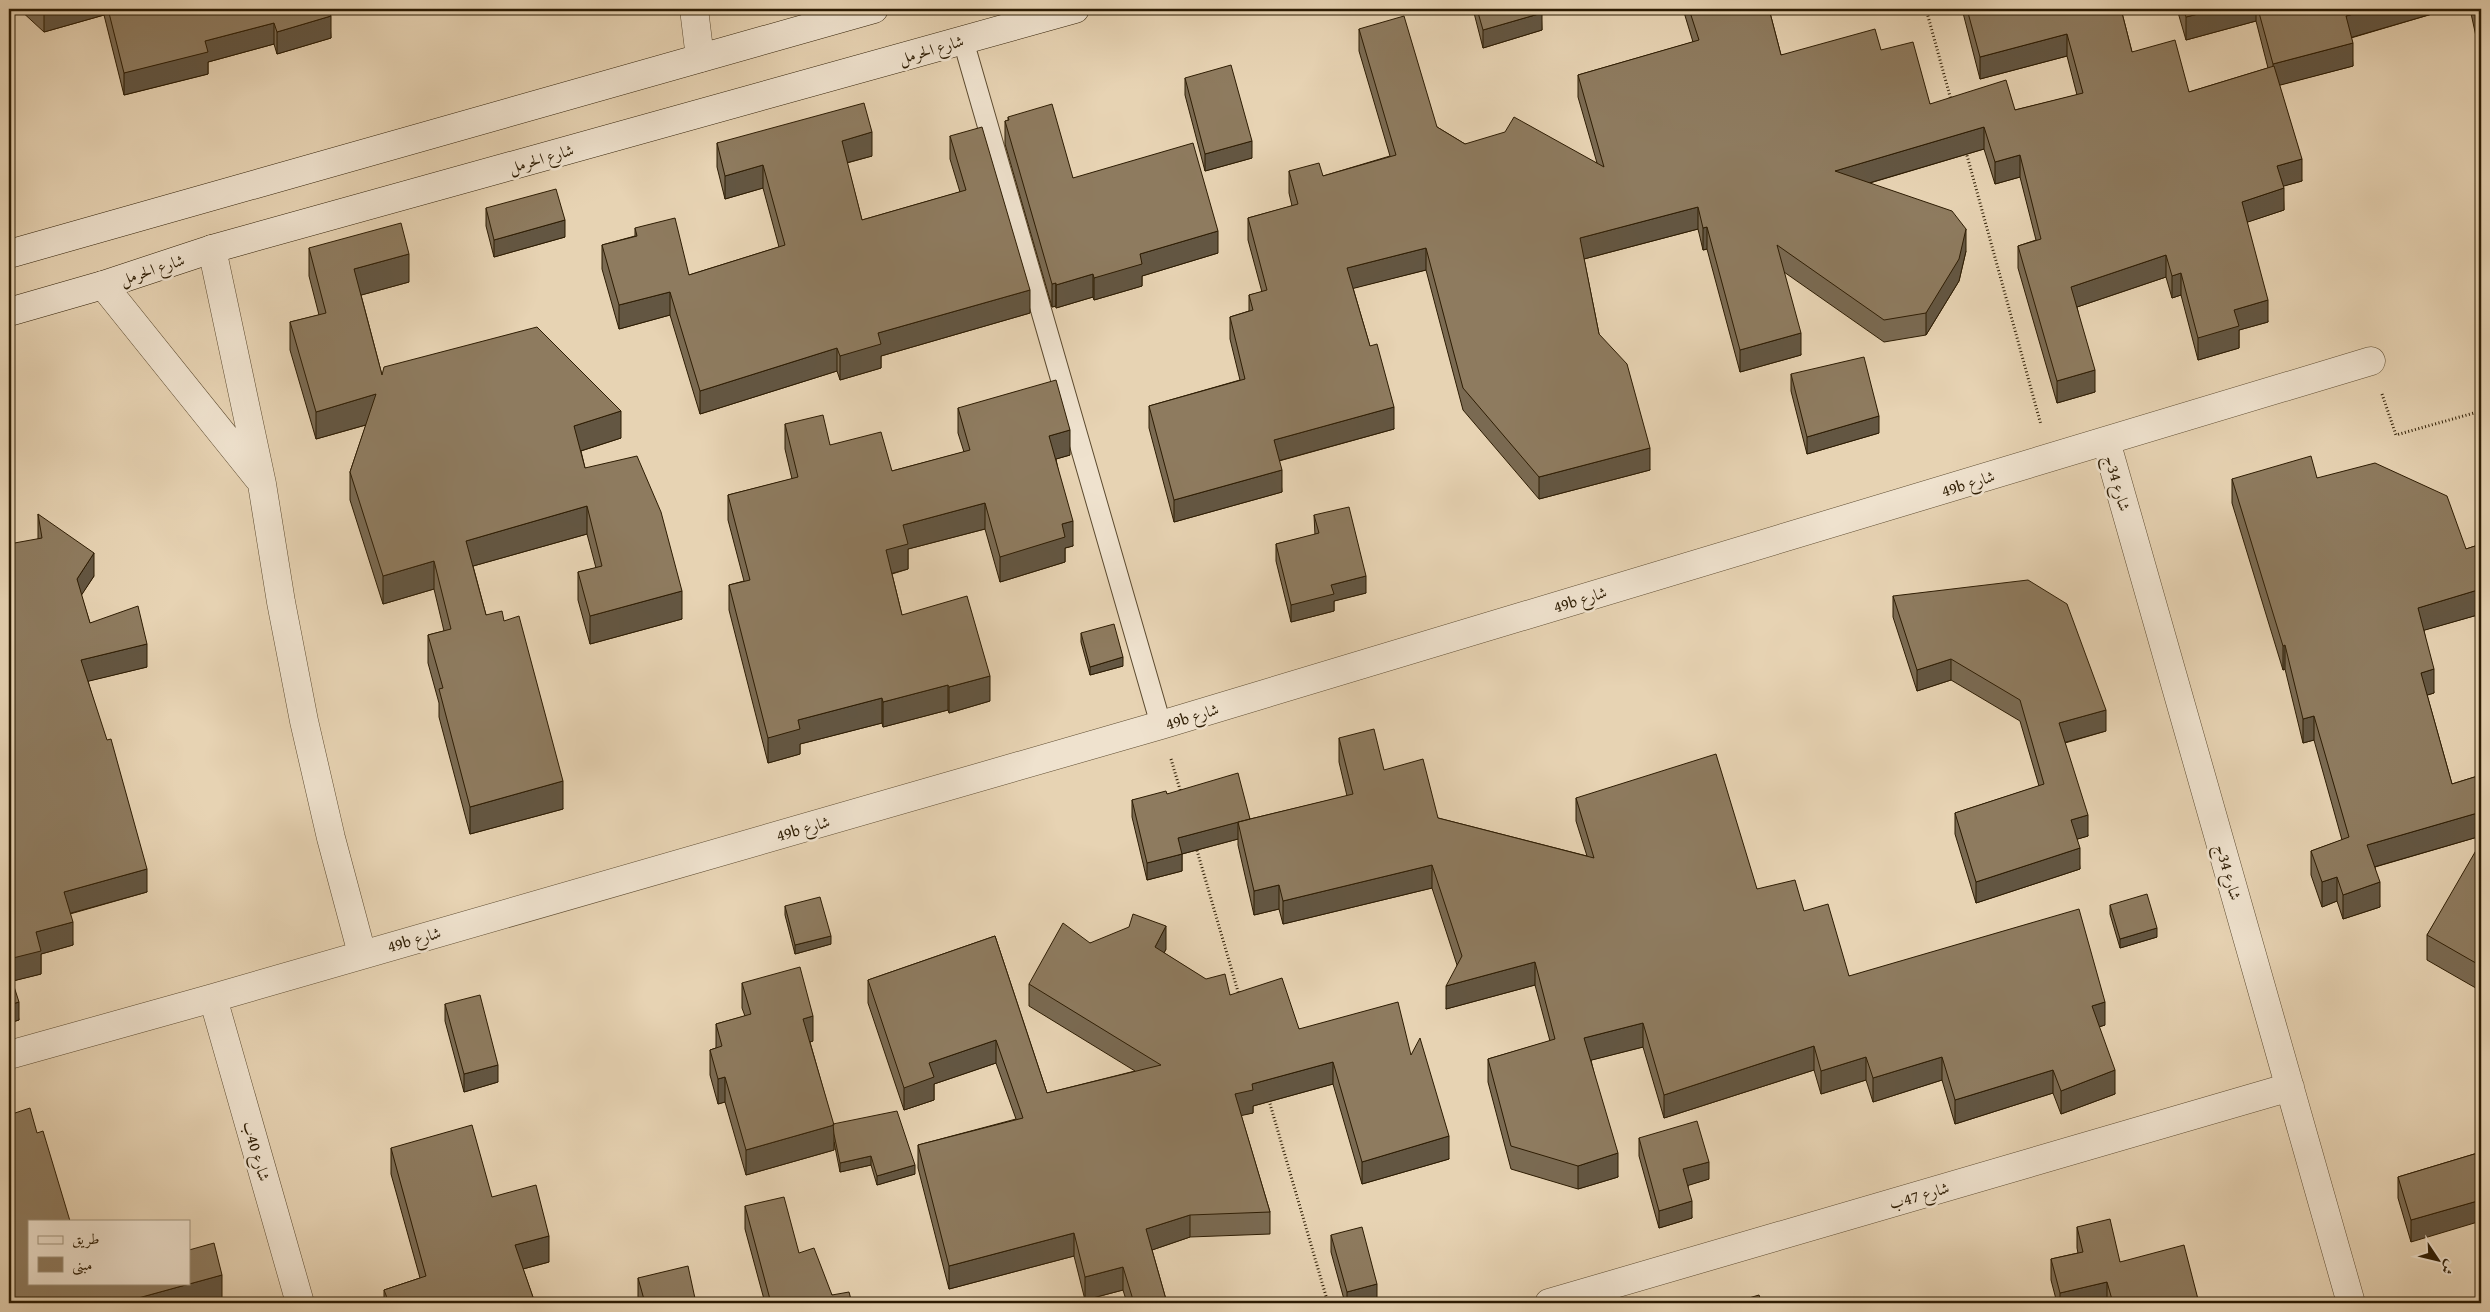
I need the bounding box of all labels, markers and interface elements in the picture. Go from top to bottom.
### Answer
street label: شارع الحرمل [896,28,967,72]
street label: شارع الحرمل [506,137,577,181]
street label: شارع الحرمل [116,247,188,293]
street label: شارع 34ج [2096,452,2137,515]
street label: 49b شارع [1938,463,1998,504]
street label: 49b شارع [1550,579,1610,620]
street label: 49b شارع [1162,696,1222,737]
street label: 49b شارع [773,809,833,849]
street label: شارع 34ج [2207,841,2248,904]
street label: 49b شارع [384,920,444,960]
street label: شارع 40ب [235,1118,277,1184]
street label: شارع 47ب [1886,1175,1952,1217]
legend [28,1220,190,1284]
text: طريق [72,1228,99,1249]
north arrow [2412,1234,2462,1284]
text: مبنى [72,1254,92,1276]
text: ش [2436,1256,2461,1279]

